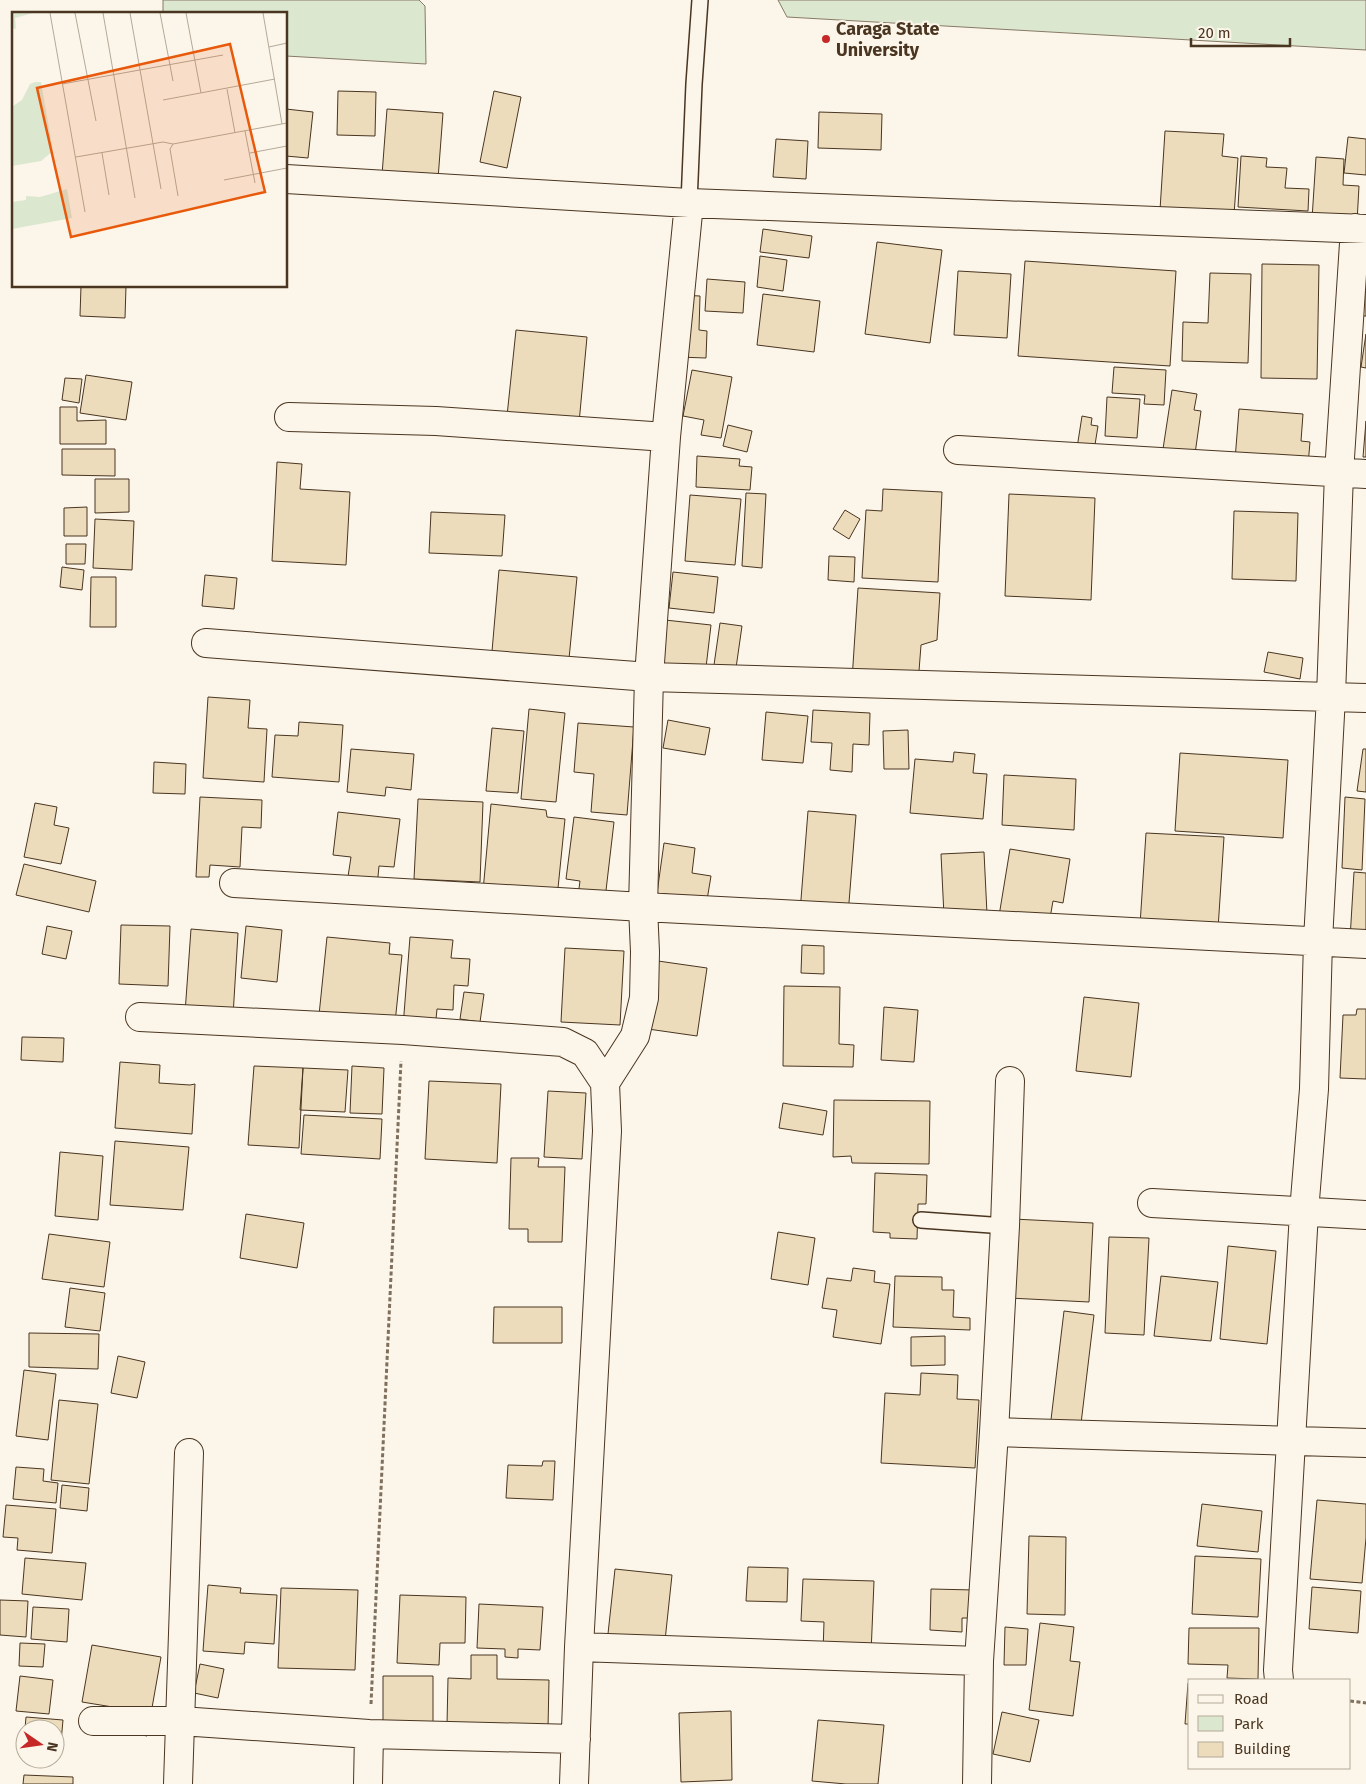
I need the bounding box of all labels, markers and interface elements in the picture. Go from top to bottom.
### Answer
inset map [12,12,288,288]
scale bar [1191,15,1290,47]
place label: Caraga State University [836,18,939,61]
text: 20 m [1198,24,1231,42]
marker: Caraga State University [820,33,832,45]
legend [1188,1679,1351,1769]
text: Road [1234,1690,1269,1708]
text: Park [1234,1715,1264,1733]
north arrow [15,1719,65,1769]
text: N [43,1740,62,1753]
text: Building [1234,1740,1290,1758]

